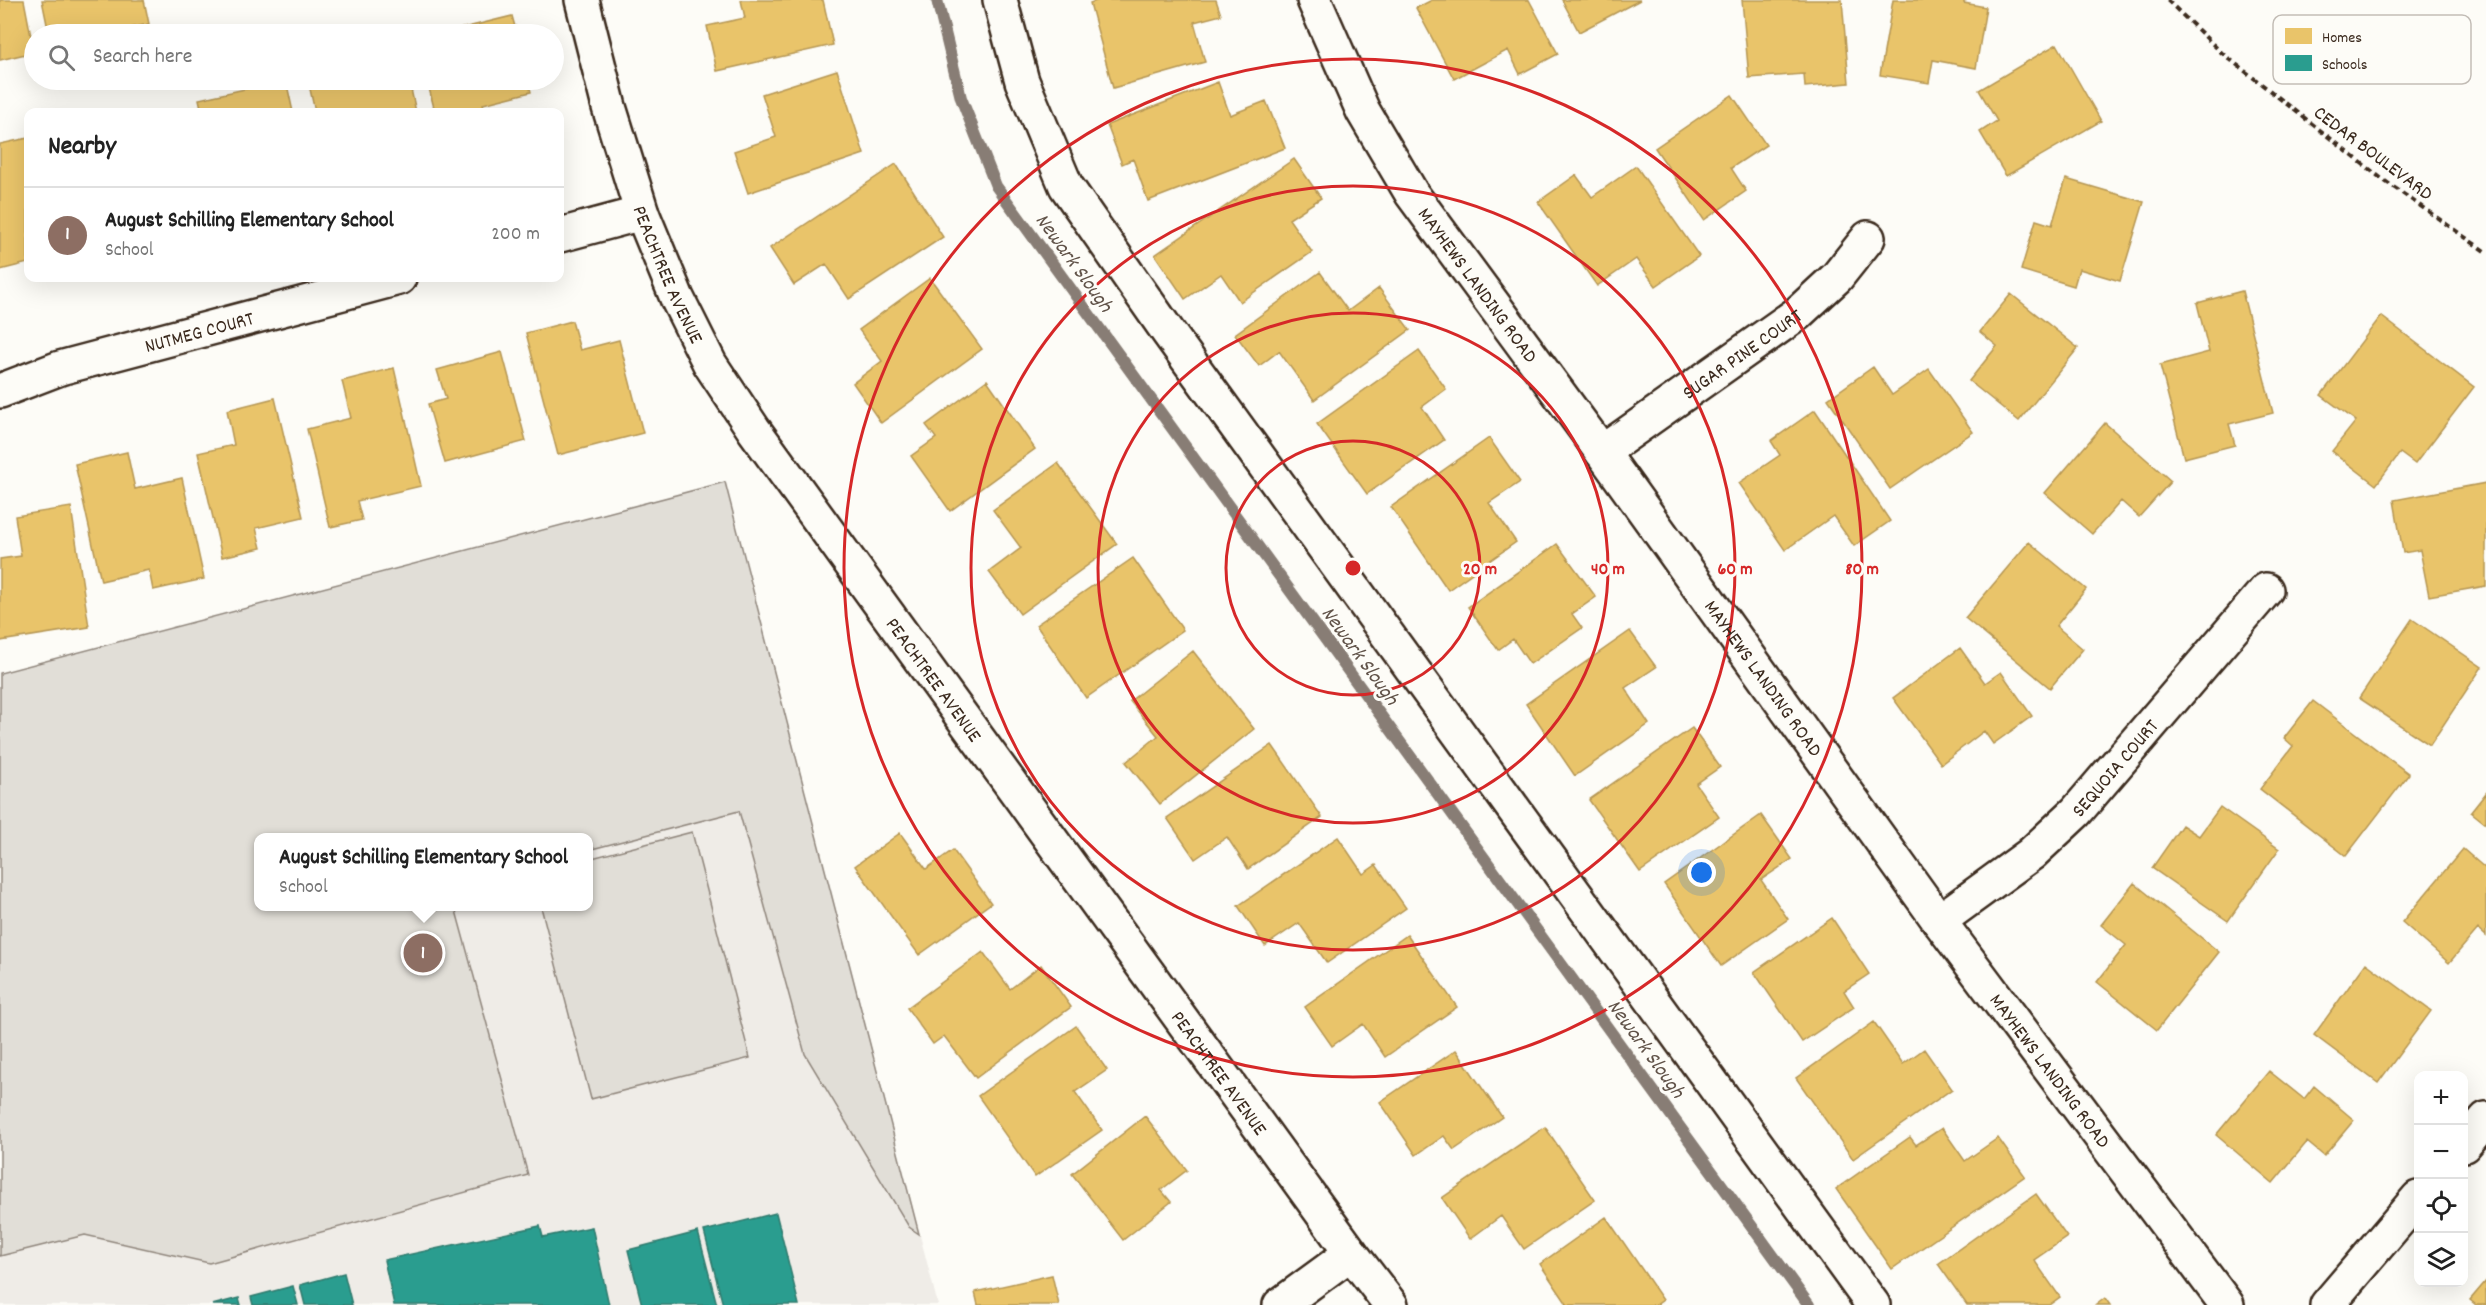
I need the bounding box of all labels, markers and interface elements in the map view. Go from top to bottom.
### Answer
legend [2273,15,2471,84]
search box [24,24,564,90]
text: Homes [2322,27,2362,50]
icon: search [45,41,78,74]
text: Search here [93,42,192,73]
text: Schools [2322,54,2368,77]
street label: CEDAR BOULEVARD [2307,100,2438,209]
text: Nearby [48,129,116,166]
street label: PEACHTREE AVENUE [624,203,709,349]
street label: MAYHEWS LANDING ROAD [1409,203,1543,370]
text: August Schilling Elementary School [105,206,394,237]
water label: Newark Slough [1026,208,1120,320]
text: 1 [65,221,70,249]
text: 200 m [491,221,540,249]
text: School [105,237,154,265]
street label: SUGAR PINE COURT [1677,303,1809,408]
street label: NUTMEG COURT [142,306,257,362]
centre of rings [1343,558,1363,578]
text: 20 m [1463,558,1497,583]
text: 40 m [1591,558,1625,583]
text: 60 m [1717,558,1753,583]
text: 80 m [1845,558,1879,583]
street label: MAYHEWS LANDING ROAD [1696,595,1828,763]
water label: Newark Slough [1312,601,1406,713]
street label: PEACHTREE AVENUE [877,613,987,749]
street label: SEQUOIA COURT [2066,714,2166,825]
popup [254,833,593,911]
text: August Schilling Elementary School [279,843,568,874]
your location [1687,858,1716,887]
text: School [279,874,328,902]
pin: 1 [404,930,442,976]
street label: MAYHEWS LANDING ROAD [1981,989,2116,1155]
water label: Newark Slough [1598,994,1692,1106]
street label: PEACHTREE AVENUE [1163,1006,1272,1142]
map controls [2414,1071,2468,1287]
button: + [2414,1071,2468,1125]
button: − [2414,1125,2468,1179]
button: locate [2414,1179,2468,1233]
button: layers [2414,1233,2468,1287]

